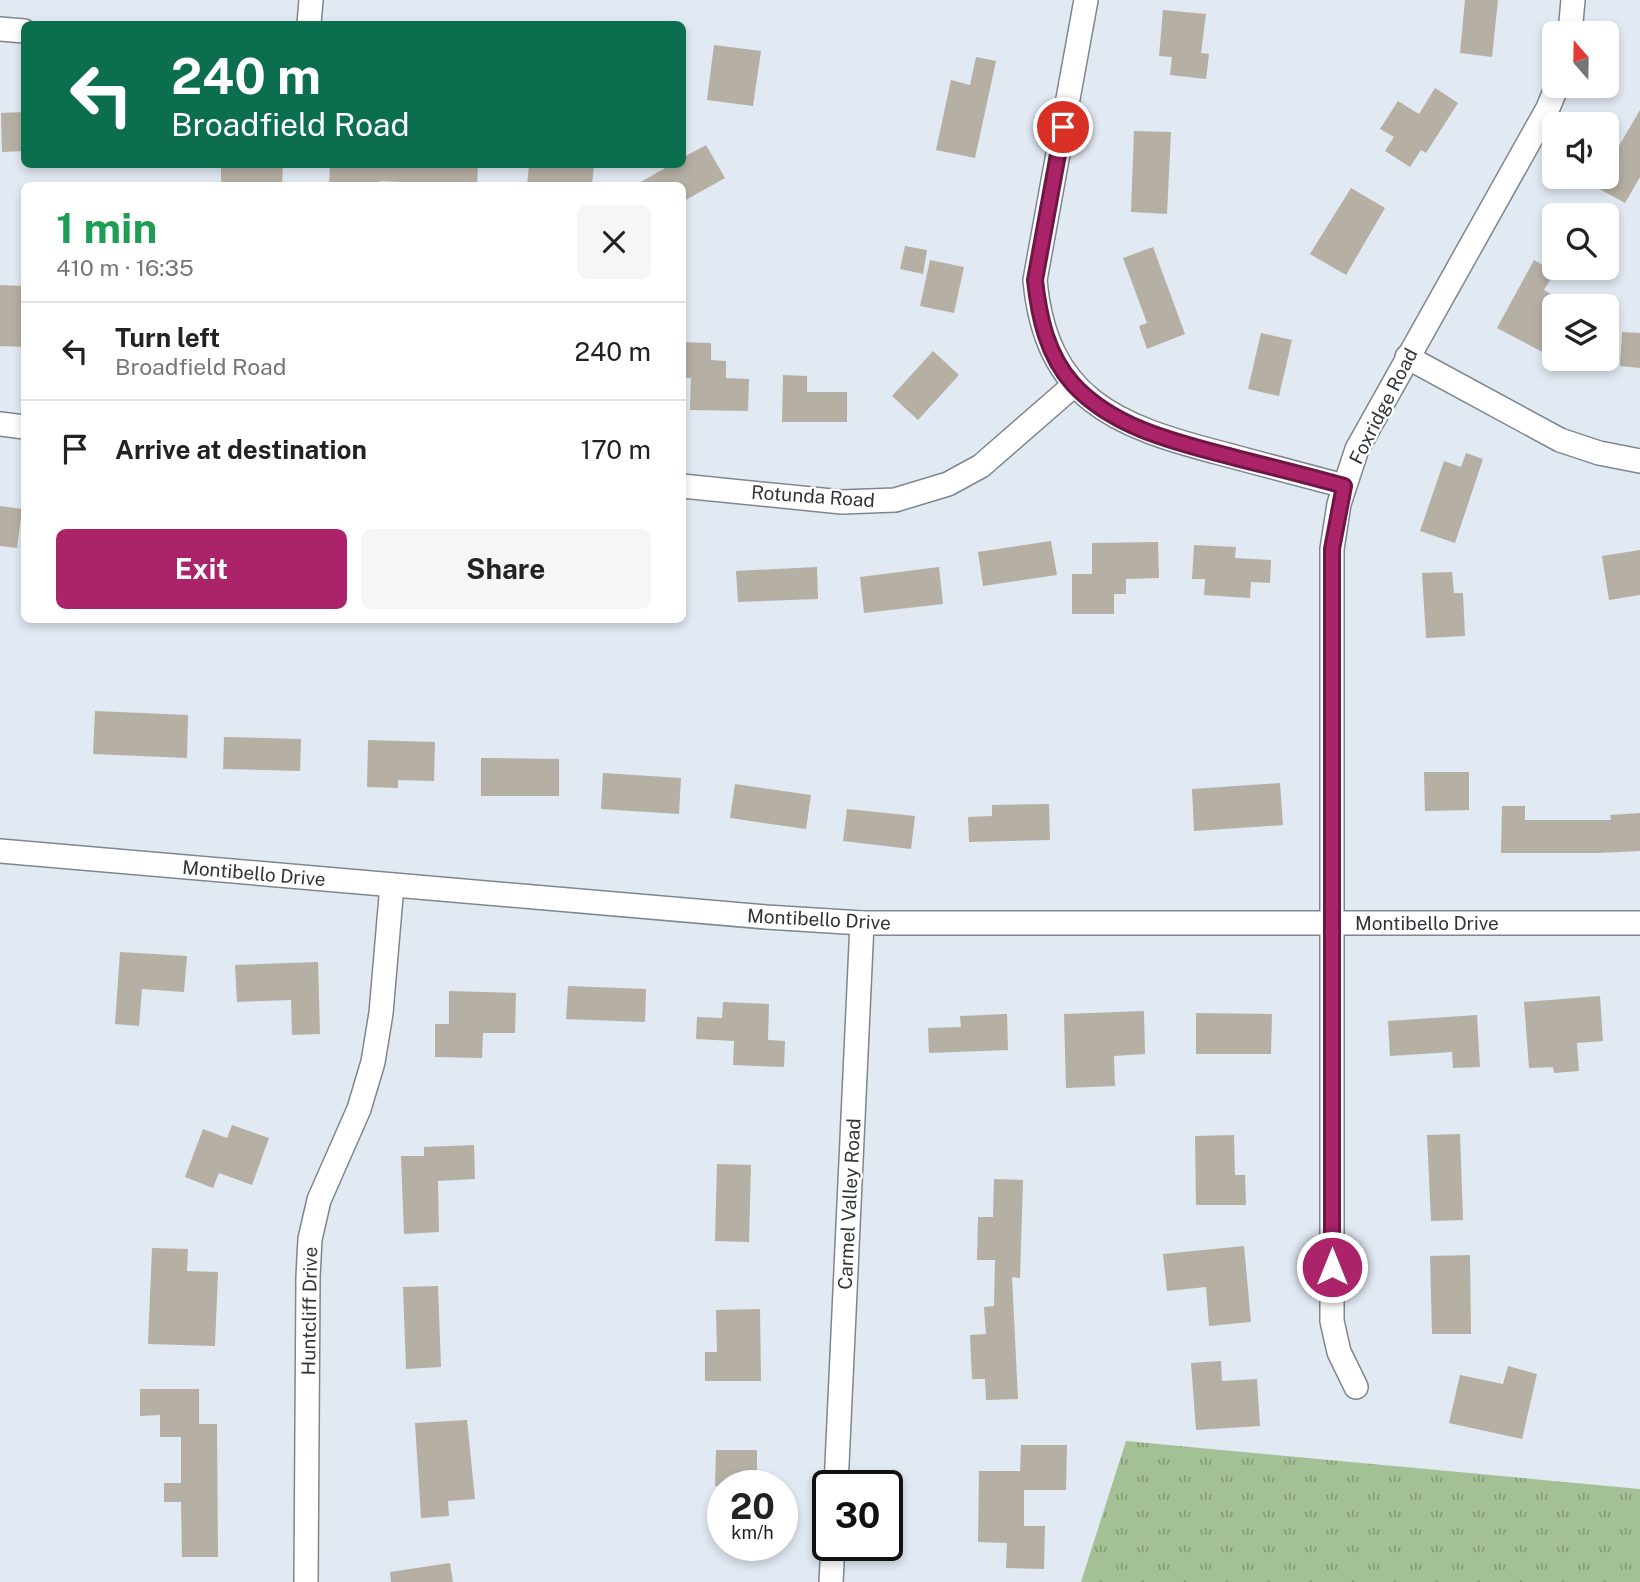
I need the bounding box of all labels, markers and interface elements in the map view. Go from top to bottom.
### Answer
north arrow [1542,21,1619,98]
map controls [1542,21,1619,371]
text: 240 m [171,47,321,105]
icon: left [56,49,147,140]
pin [1033,97,1093,157]
text: Broadfield Road [171,106,410,143]
icon: arrive [1044,108,1082,146]
button: sound [1542,112,1619,189]
text: 1 min [56,203,157,252]
button: search [1542,203,1619,280]
button: close [577,205,651,279]
text: 410 m · 16:35 [56,254,194,281]
button: layers [1542,294,1619,371]
text: Turn left [115,322,220,353]
icon: left [56,332,94,370]
text: 240 m [574,336,651,367]
street label: Foxridge Road [1344,344,1422,468]
text: Broadfield Road [115,353,287,380]
icon: arrive [56,430,94,468]
text: Arrive at destination [115,434,367,465]
text: 170 m [581,434,651,465]
street label: Rotunda Road [751,481,875,511]
button: Exit [56,529,347,609]
button: Share [361,529,651,609]
street label: Montibello Drive [181,856,327,890]
street label: Montibello Drive [747,904,891,934]
street label: Montibello Drive [1355,912,1499,934]
street label: Carmel Valley Road [834,1118,864,1290]
position arrow [1295,1230,1369,1304]
street label: Huntcliff Drive [297,1246,321,1376]
speed limit sign: 30 [812,1470,903,1561]
text: 20 [730,1486,775,1527]
text: km/h [731,1522,774,1543]

